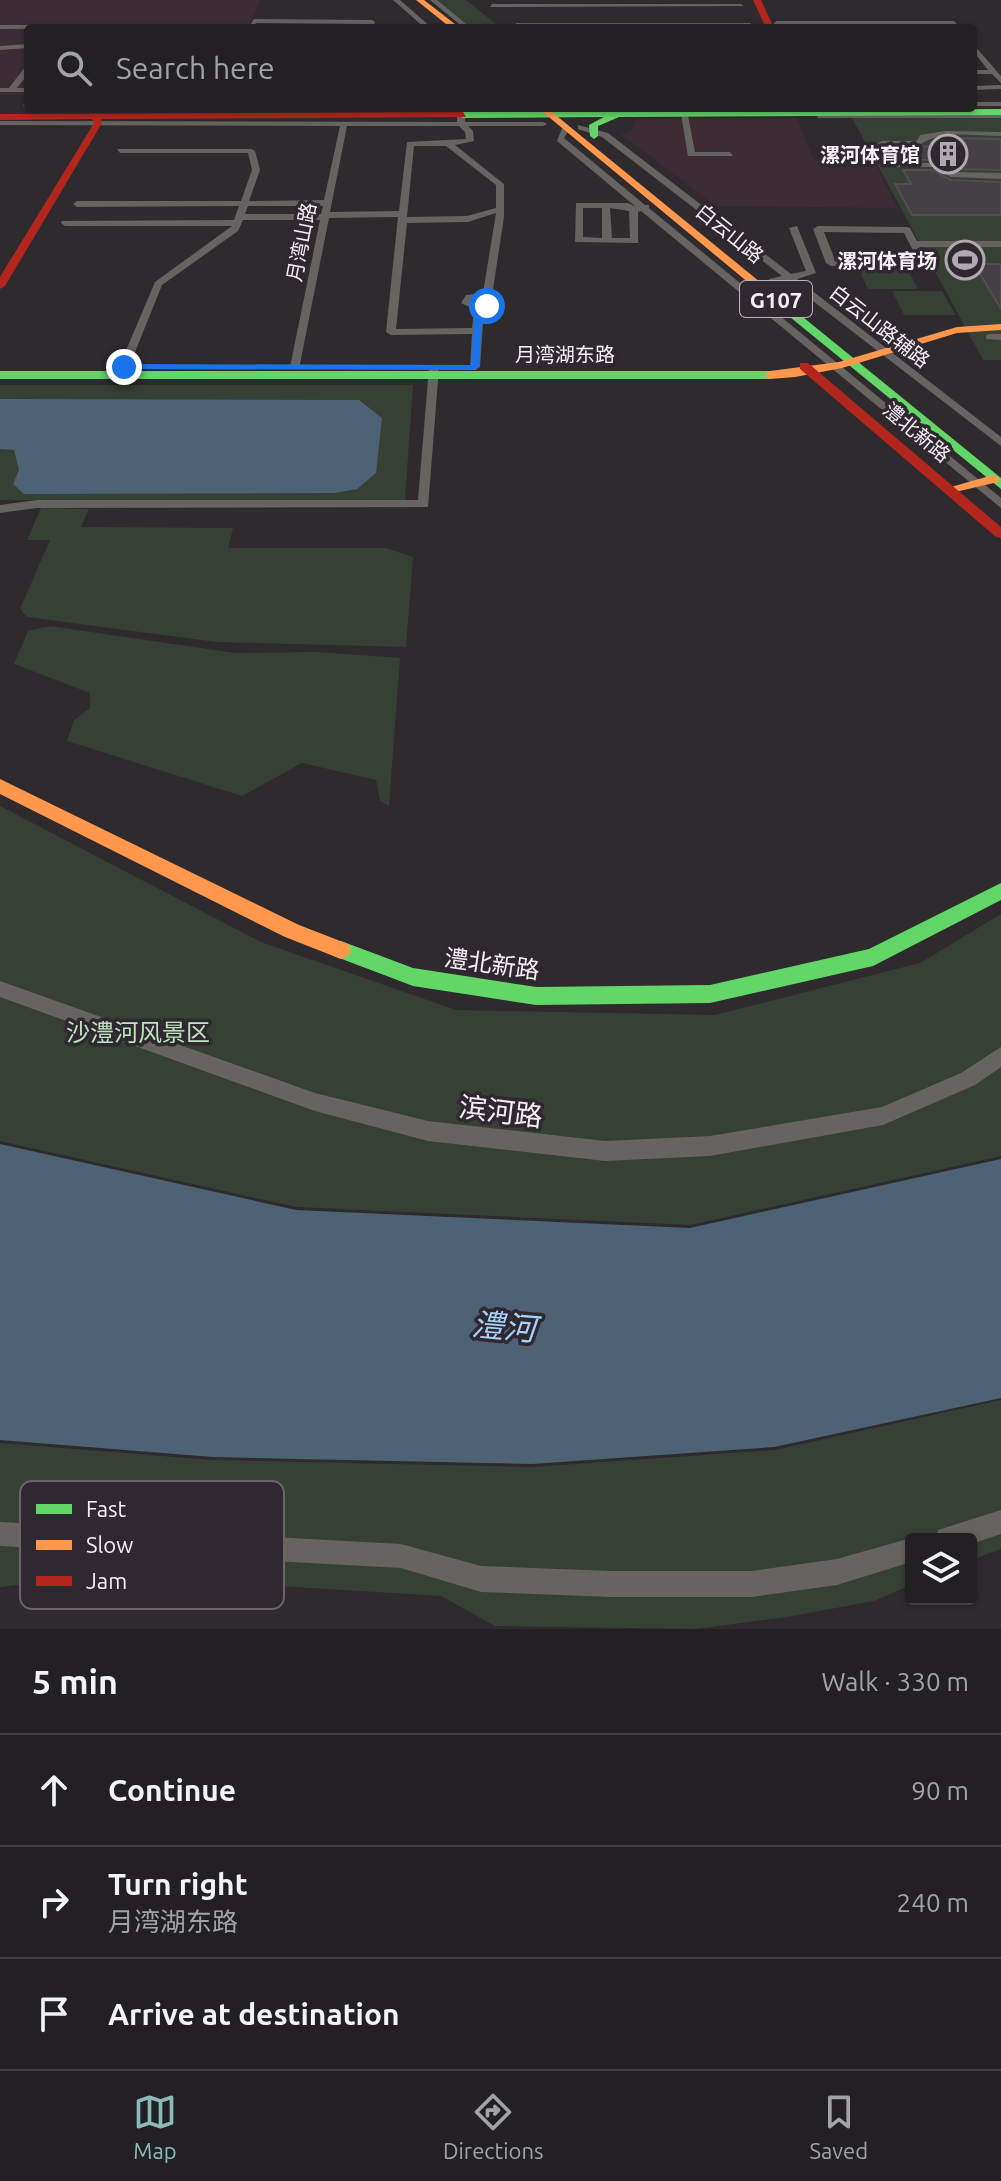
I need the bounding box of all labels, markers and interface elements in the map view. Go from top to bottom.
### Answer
search box [24,24,977,112]
icon: search [52,46,96,90]
text: Search here [116,51,275,85]
building icon: 漯河体育馆 [927,133,969,175]
place label: 漯河体育馆 [820,143,920,166]
street label: 白云山路 [692,199,768,267]
street label: 月湾山路 [282,201,320,283]
sports icon: 漯河体育场 [944,239,986,281]
place label: 漯河体育场 [837,249,937,272]
street label: 白云山路辅路 [826,280,934,372]
road number: G107 [740,281,812,317]
route start [469,288,505,324]
street label: 月湾湖东路 [515,343,615,366]
route end [106,349,142,385]
street label: 澧北新路 [879,397,955,467]
street label: 澧北新路 [443,944,541,984]
park label: 沙澧河风景区 [66,1019,210,1046]
street label: 滨河路 [457,1090,545,1132]
water label: 澧河 [471,1305,543,1347]
legend [20,1481,284,1609]
text: Fast [86,1496,127,1521]
text: Slow [86,1532,133,1557]
map controls [905,1533,977,1605]
button: layers [905,1533,977,1605]
text: Jam [86,1568,127,1593]
text: 5 min [32,1662,118,1700]
text: Walk · 330 m [821,1667,969,1696]
icon: ahead [32,1768,76,1812]
text: Continue [108,1773,236,1807]
text: 90 m [911,1776,969,1805]
text: Turn right [108,1867,248,1901]
icon: right [32,1880,76,1924]
text: 240 m [897,1888,969,1917]
text: 月湾湖东路 [108,1907,238,1936]
icon: arrive [32,1992,76,2036]
text: Arrive at destination [108,1997,400,2031]
tab: Map [133,2090,177,2163]
tab: Directions [443,2090,544,2163]
tab: Saved [809,2090,868,2163]

